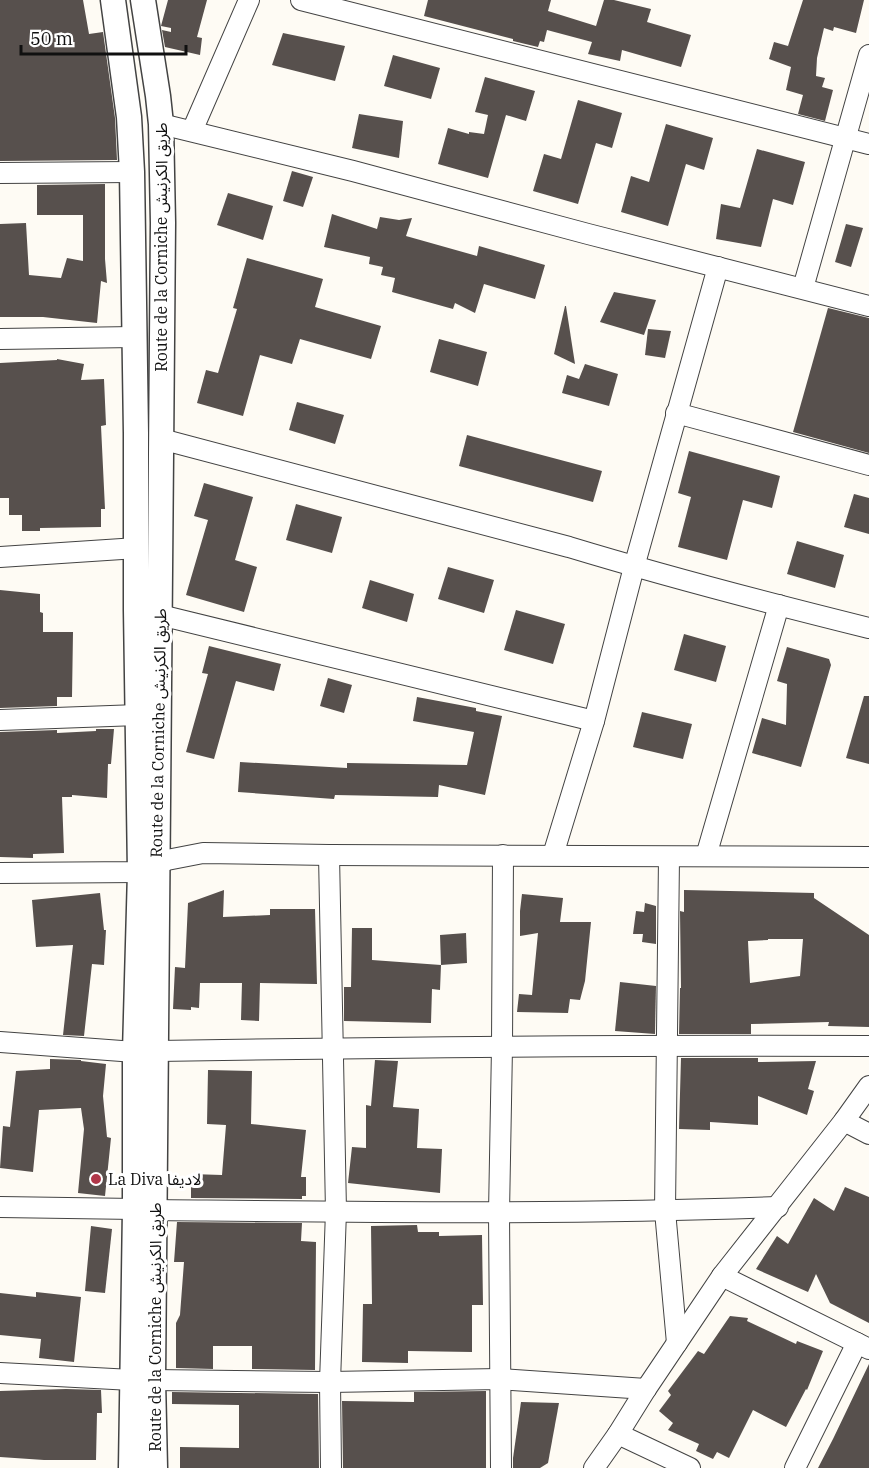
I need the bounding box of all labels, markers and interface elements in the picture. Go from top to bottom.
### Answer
scale bar [21,18,186,56]
text: 50 m [30,27,73,50]
street label: Route de la Corniche طريق الكرنيش [151,122,172,372]
street label: Route de la Corniche طريق الكرنيش [146,608,171,858]
place label: La Diva لاديفا [108,1169,201,1189]
marker: La Diva لاديفا [89,1172,103,1186]
street label: Route de la Corniche طريق الكرنيش [145,1202,166,1452]

